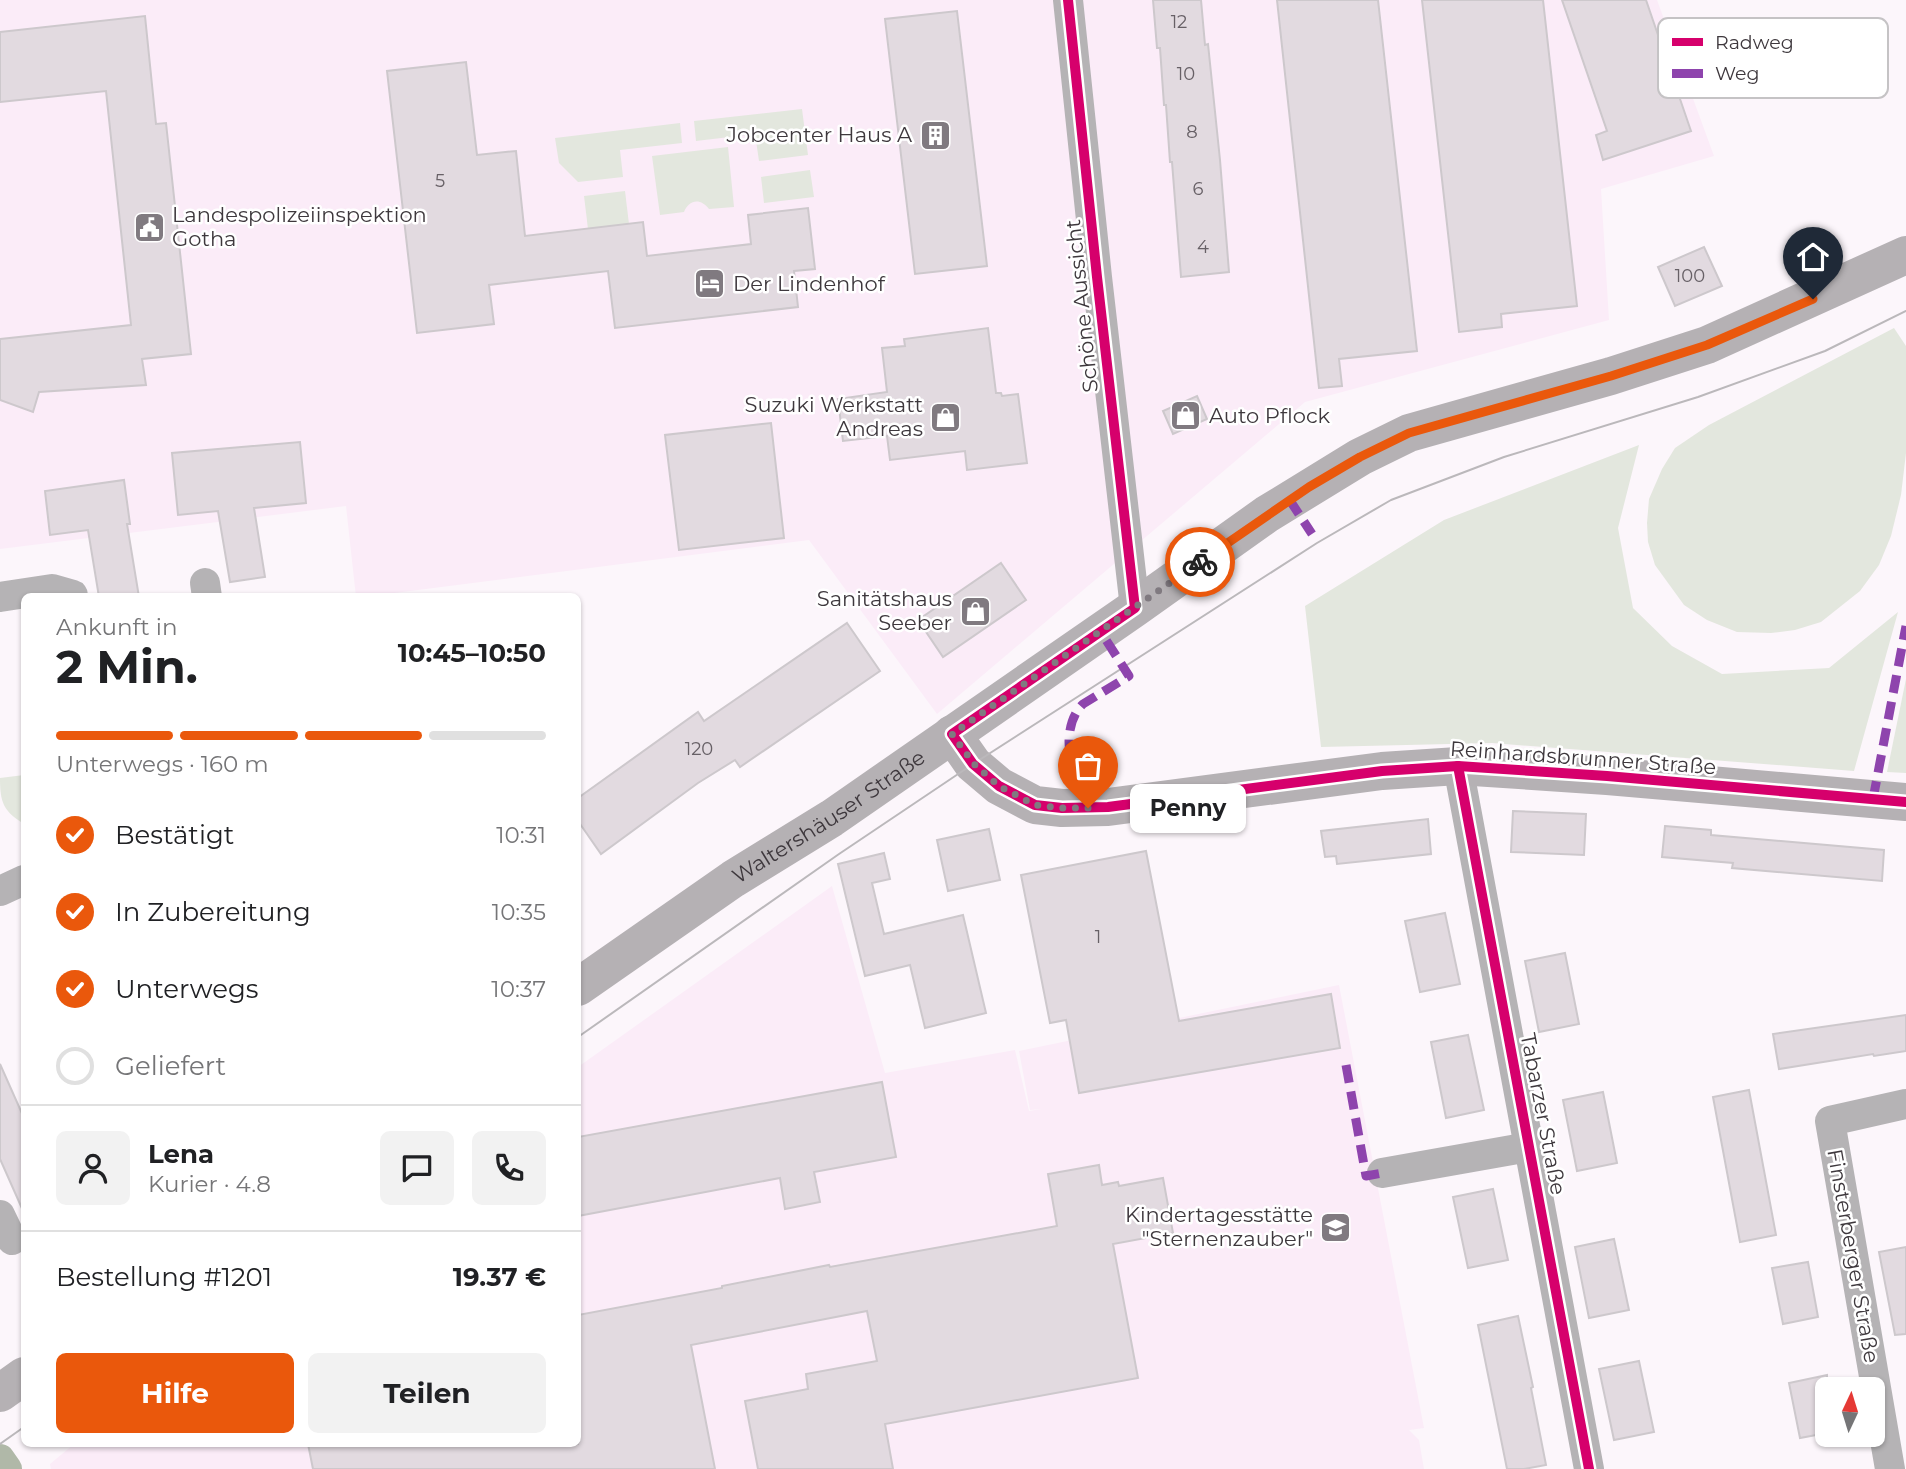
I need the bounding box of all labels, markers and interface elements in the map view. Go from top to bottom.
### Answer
house number: 12 [1171,11,1187,33]
legend [1658,18,1888,98]
text: Radweg [1715,31,1794,54]
text: Weg [1715,62,1760,85]
house number: 10 [1177,63,1195,85]
building icon: Jobcenter Haus A [918,118,952,152]
house number: 8 [1186,121,1198,143]
place label: Jobcenter Haus A [725,122,913,147]
house number: 5 [435,170,445,192]
house number: 6 [1193,178,1204,200]
place label: Landespolizeiinspektion Gotha [172,202,427,251]
public building icon: Landespolizeiinspektion Gotha [132,210,166,244]
street label: Schöne Aussicht [1060,218,1103,394]
pin [1783,227,1843,299]
house number: 4 [1197,236,1209,258]
icon: home [1794,238,1832,276]
house number: 100 [1675,265,1705,287]
hotel icon: Der Lindenhof [693,267,727,301]
place label: Der Lindenhof [733,271,886,296]
place label: Suzuki Werkstatt Andreas [745,392,923,441]
shop icon: Auto Pflock [1169,399,1203,433]
shop icon: Suzuki Werkstatt Andreas [929,400,963,434]
place label: Auto Pflock [1209,403,1331,428]
courier [1165,527,1235,597]
icon: bike [1181,543,1219,581]
place label: Sanitätshaus Seeber [817,586,952,635]
shop icon: Sanitätshaus Seeber [958,594,992,628]
text: Ankunft in [56,613,177,641]
text: 10:45–10:50 [398,637,546,669]
text: 2 Min. [56,638,198,695]
pin [1058,736,1118,808]
street label: Reinhardsbrunner Straße [1449,736,1717,779]
house number: 120 [685,738,713,760]
street label: Waltershäuser Straße [727,744,930,888]
icon: bag [1069,747,1107,785]
text: Unterwegs · 160 m [56,750,269,778]
callout: Penny [1130,784,1246,832]
text: Penny [1150,794,1226,822]
icon: check [56,816,94,854]
text: Bestätigt [115,819,234,851]
text: 10:31 [496,821,546,849]
icon: check [56,893,94,931]
text: In Zubereitung [115,896,311,928]
text: 10:35 [492,898,546,926]
house number: 1 [1095,926,1101,948]
icon: check [56,970,94,1008]
text: Unterwegs [115,973,258,1005]
text: 10:37 [491,975,546,1003]
street label: Tabarzer Straße [1516,1031,1571,1197]
text: Geliefert [115,1050,226,1082]
button: person [56,1131,130,1205]
button: chat [380,1131,454,1205]
button: phone [472,1131,546,1205]
text: Lena [148,1138,214,1170]
street label: Finsterberger Straße [1822,1147,1885,1365]
text: Kurier · 4.8 [148,1170,271,1198]
place label: Kindertagesstätte "Sternenzauber" [1125,1202,1313,1251]
school or university icon: Kindertagesstätte "Sternenzauber" [1319,1210,1353,1244]
text: Bestellung #1201 [56,1261,272,1293]
text: 19.37 € [453,1261,546,1293]
button: Hilfe [56,1353,294,1433]
button: Teilen [308,1353,546,1433]
north arrow [1815,1377,1885,1447]
map controls [1815,1377,1885,1447]

